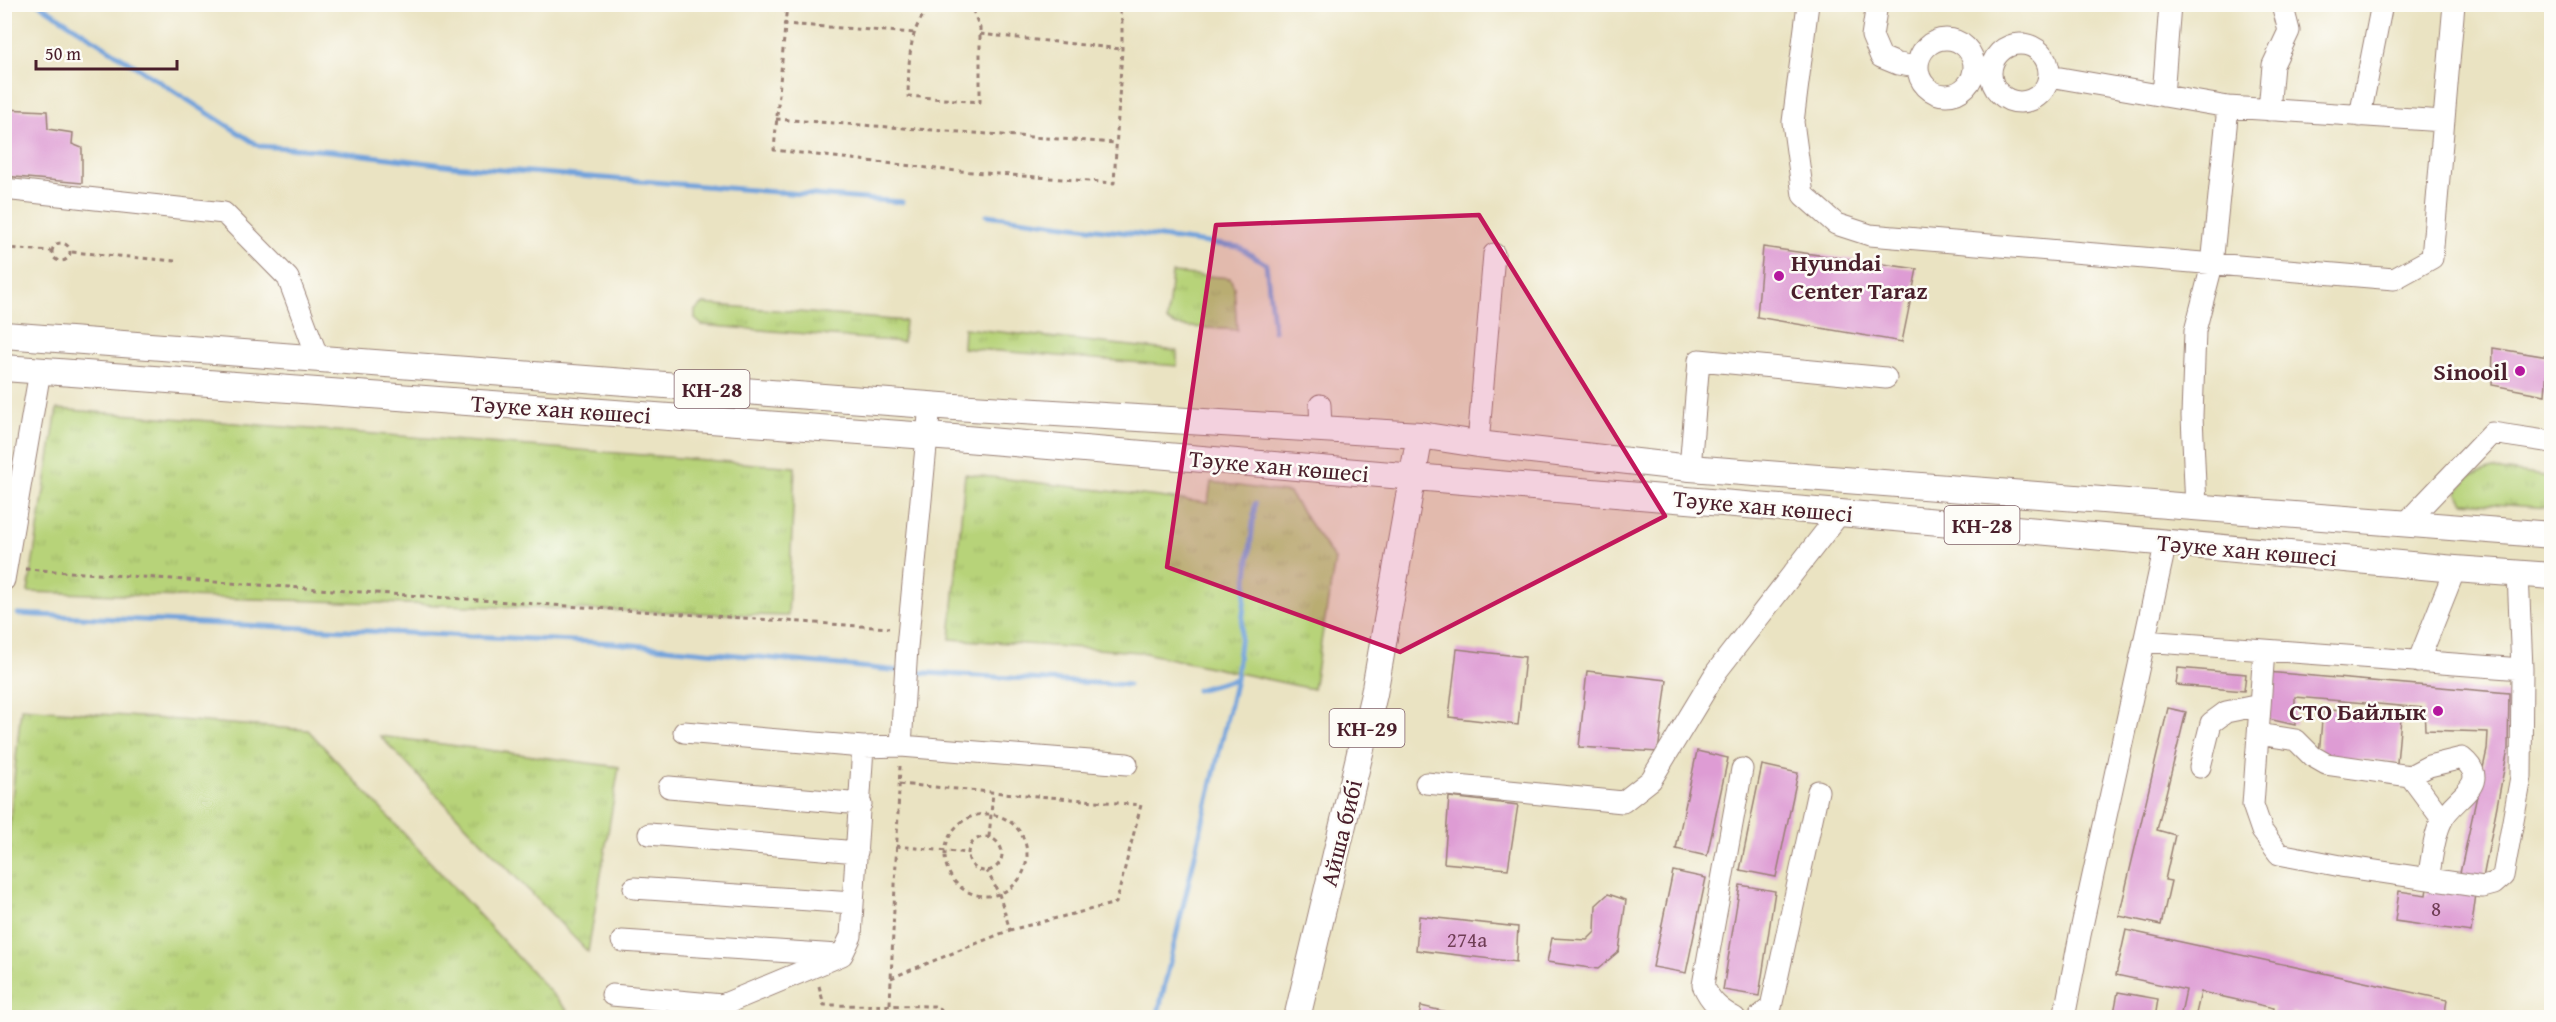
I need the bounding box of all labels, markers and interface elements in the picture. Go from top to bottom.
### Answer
scale bar [36,33,177,71]
text: 50 m [45,40,81,67]
place label: Hyundai Center Taraz [1791,245,1928,308]
marker: Hyundai Center Taraz [1772,269,1786,283]
place label: Sinooil [2433,354,2509,389]
marker: Sinooil [2513,364,2527,378]
road number: КН-28 [674,370,750,408]
street label: Тәуке хан көшесі [470,385,652,433]
street label: Тәуке хан көшесі [1188,441,1371,491]
street label: Тәуке хан көшесі [1672,481,1855,531]
road number: КН-28 [1944,506,2020,544]
street label: Тәуке хан көшесі [2156,525,2339,575]
place label: СТО Байлык [2289,694,2426,729]
marker: СТО Байлык [2431,704,2445,718]
road number: КН-29 [1330,709,1404,747]
street label: Айша бибі [1311,775,1371,890]
house number: 8 [2431,893,2441,924]
house number: 274а [1447,924,1487,955]

